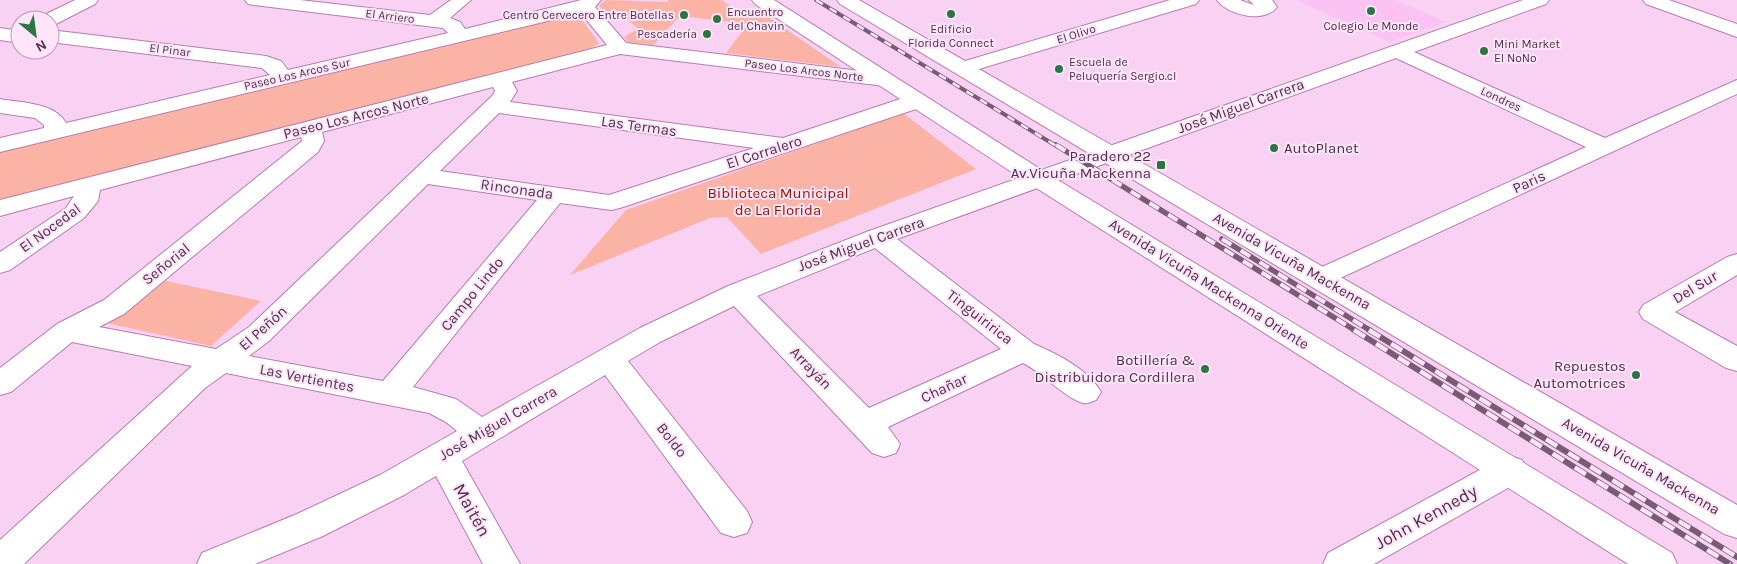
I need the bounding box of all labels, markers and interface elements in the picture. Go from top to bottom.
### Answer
place label: Encuentro del Chavin [727,5,785,33]
marker: Colegio Le Monde [1365,5,1377,17]
street label: El Arriero [365,6,415,26]
place label: Centro Cervecero Entre Botellas [503,8,674,22]
marker: Edificio Florida Connect [945,8,957,20]
marker: Centro Cervecero Entre Botellas [678,9,690,21]
north arrow [10,10,60,60]
marker: Encuentro del Chavin [711,13,723,25]
place label: Colegio Le Monde [1323,19,1419,33]
street label: El Olivo [1055,21,1097,47]
place label: Edificio Florida Connect [908,22,994,50]
place label: Pescadería [637,27,697,41]
marker: Pescadería [701,28,713,40]
text: N [33,36,50,56]
place label: Mini Market El NoNo [1494,37,1560,65]
street label: El Pinar [149,41,192,60]
marker: Mini Market El NoNo [1478,45,1490,57]
street label: Paseo Los Arcos Sur [243,55,352,93]
place label: Escuela de Peluquería Sergio.cl [1069,55,1176,83]
street label: Paseo Los Arcos Norte [744,56,864,84]
marker: Escuela de Peluquería Sergio.cl [1053,63,1065,75]
street label: José Miguel Carrera [1175,75,1307,137]
street label: Londres [1478,84,1524,114]
street label: Paseo Los Arcos Norte [281,89,431,143]
street label: Las Termas [600,112,678,140]
street label: El Corralero [724,131,804,173]
place label: AutoPlanet [1284,139,1359,157]
marker: AutoPlanet [1268,142,1280,154]
place label: Paradero 22 Av.Vicuña Mackenna [1011,147,1151,182]
marker: Paradero 22 Av.Vicuña Mackenna [1155,159,1167,171]
street label: Paris [1510,167,1548,197]
street label: Rinconada [480,175,554,203]
park label: Biblioteca Municipal de La Florida [707,184,849,219]
street label: El Nocedal [16,200,84,256]
street label: Avenida Vicuña Mackenna [1210,208,1374,314]
street label: José Miguel Carrera [795,213,927,275]
street label: Avenida Vicuña Mackenna Oriente [1106,215,1312,353]
street label: Señorial [138,239,194,289]
street label: Campo Lindo [437,254,507,334]
street label: Del Sur [1669,266,1721,307]
street label: Tinguiririca [943,286,1017,348]
street label: El Peñón [235,302,291,354]
street label: Arrayán [786,343,836,393]
place label: Botillería & Distribuidora Cordillera [1034,351,1195,386]
place label: Repuestos Automotrices [1533,357,1626,392]
street label: Las Vertientes [258,360,356,396]
marker: Botillería & Distribuidora Cordillera [1199,363,1211,375]
street label: Chañar [918,369,971,407]
marker: Repuestos Automotrices [1630,369,1642,381]
street label: José Miguel Carrera [436,382,560,464]
street label: Avenida Vicuña Mackenna [1559,413,1723,519]
street label: Boldo [653,419,691,461]
street label: Maitén [448,480,496,540]
street label: John Kennedy [1371,480,1481,554]

